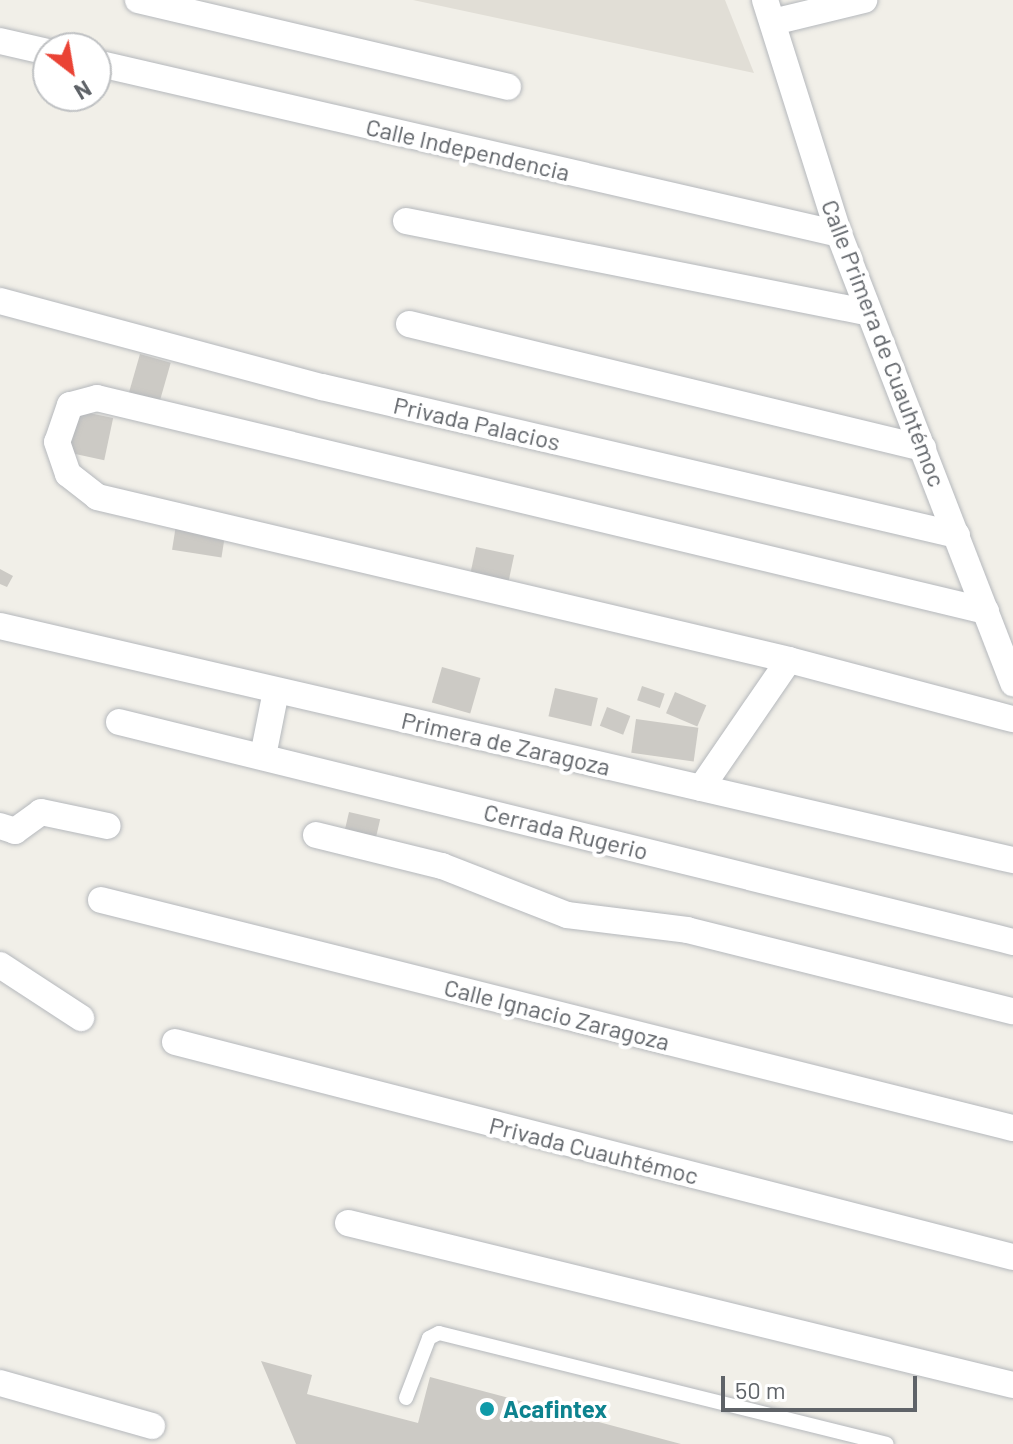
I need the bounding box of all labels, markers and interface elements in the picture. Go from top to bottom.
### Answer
north arrow [32,32,112,112]
text: N [70,76,96,106]
street label: Calle Independencia [363,112,573,186]
street label: Calle Primera de Cuauhtémoc [816,195,952,491]
street label: Privada Palacios [391,390,563,456]
street label: Primera de Zaragoza [399,705,613,781]
street label: Cerrada Rugerio [481,797,651,865]
street label: Calle Ignacio Zaragoza [441,972,673,1056]
street label: Privada Cuauhtémoc [486,1110,702,1190]
scale bar [725,1360,921,1410]
text: 50 m [735,1375,786,1404]
place label: Acafintex [503,1395,607,1423]
marker: Acafintex [478,1400,496,1418]

